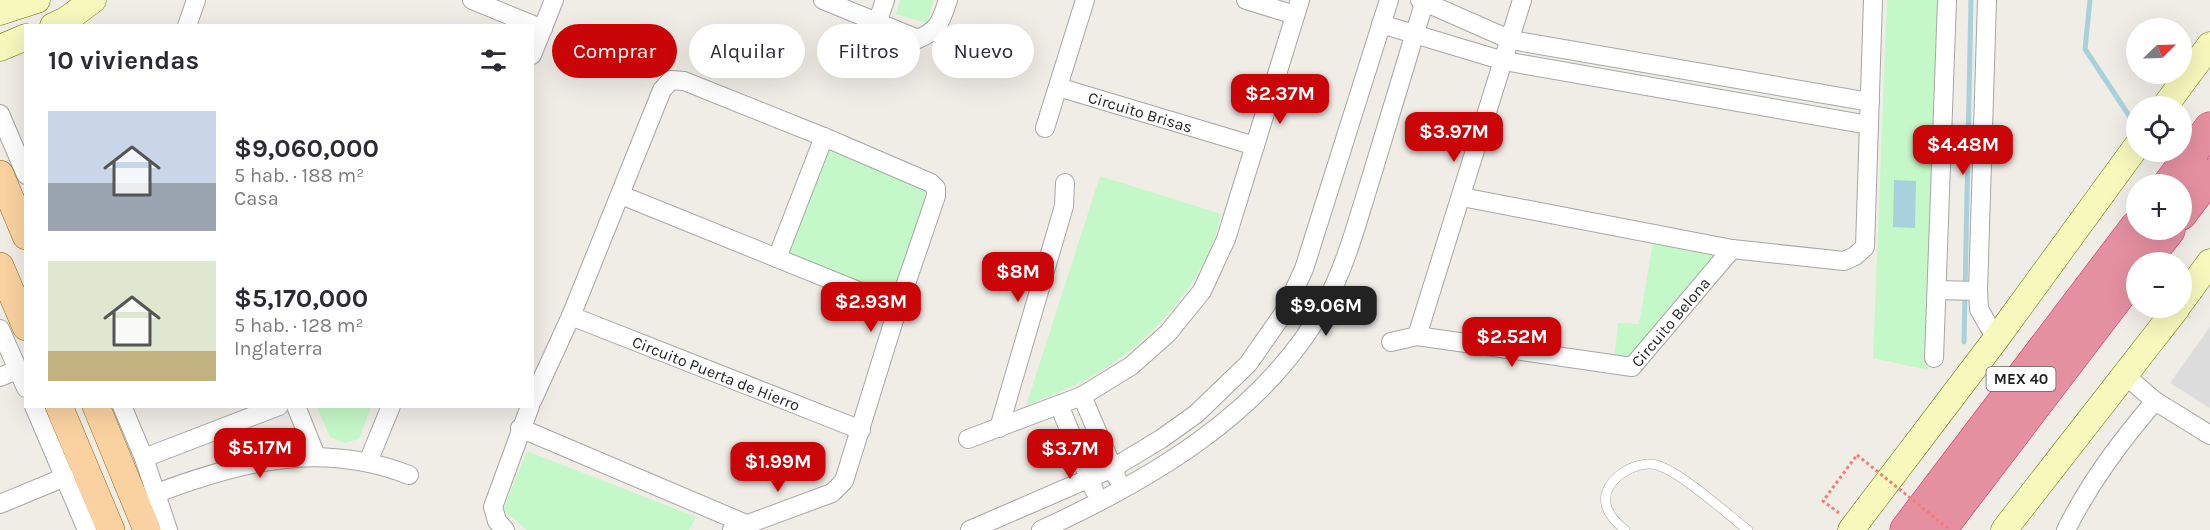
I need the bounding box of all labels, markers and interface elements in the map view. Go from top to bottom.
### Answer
north arrow [2126,18,2192,84]
map controls [2126,18,2192,318]
chip: Comprar [552,24,677,78]
chip: Alquilar [689,24,805,78]
chip: Filtros [817,24,920,78]
chip: Nuevo [932,24,1034,78]
icon: filters [477,44,510,77]
text: 10 viviendas [48,45,199,76]
pin: $2.37M [1231,74,1329,125]
text: $2.37M [1245,82,1315,105]
street label: Circuito Brisas [1086,87,1195,136]
button: locate [2126,96,2192,162]
pin: $3.97M [1405,112,1503,163]
text: $3.97M [1419,120,1489,143]
pin: $4.48M [1914,125,2012,176]
text: $9,060,000 [234,133,379,164]
text: $4.48M [1927,133,1999,156]
icon: home [96,135,168,207]
text: 5 hab. · 188 m² [234,164,364,187]
button: + [2126,174,2192,240]
text: Casa [234,187,279,210]
pin: $8M [989,252,1047,303]
button: − [2126,252,2192,318]
text: $8M [996,260,1040,283]
street label: Circuito Belona [1627,273,1714,371]
pin: $2.93M [822,282,920,333]
text: $5,170,000 [234,283,368,314]
icon: home [96,285,168,357]
pin: $9.06M [1277,286,1375,337]
text: $2.93M [835,290,907,313]
text: $9.06M [1290,294,1362,317]
text: 5 hab. · 128 m² [234,314,364,337]
pin: $2.52M [1463,317,1561,368]
text: $2.52M [1476,325,1548,348]
street label: Circuito Puerta de Hierro [630,332,803,415]
text: Inglaterra [234,337,323,360]
road number: MEX 40 [1986,367,2056,391]
pin: $5.17M [211,428,309,479]
pin: $3.7M [1028,429,1112,480]
text: $5.17M [228,436,292,459]
text: $3.7M [1041,437,1099,460]
pin: $1.99M [729,442,827,493]
text: $1.99M [744,450,812,473]

